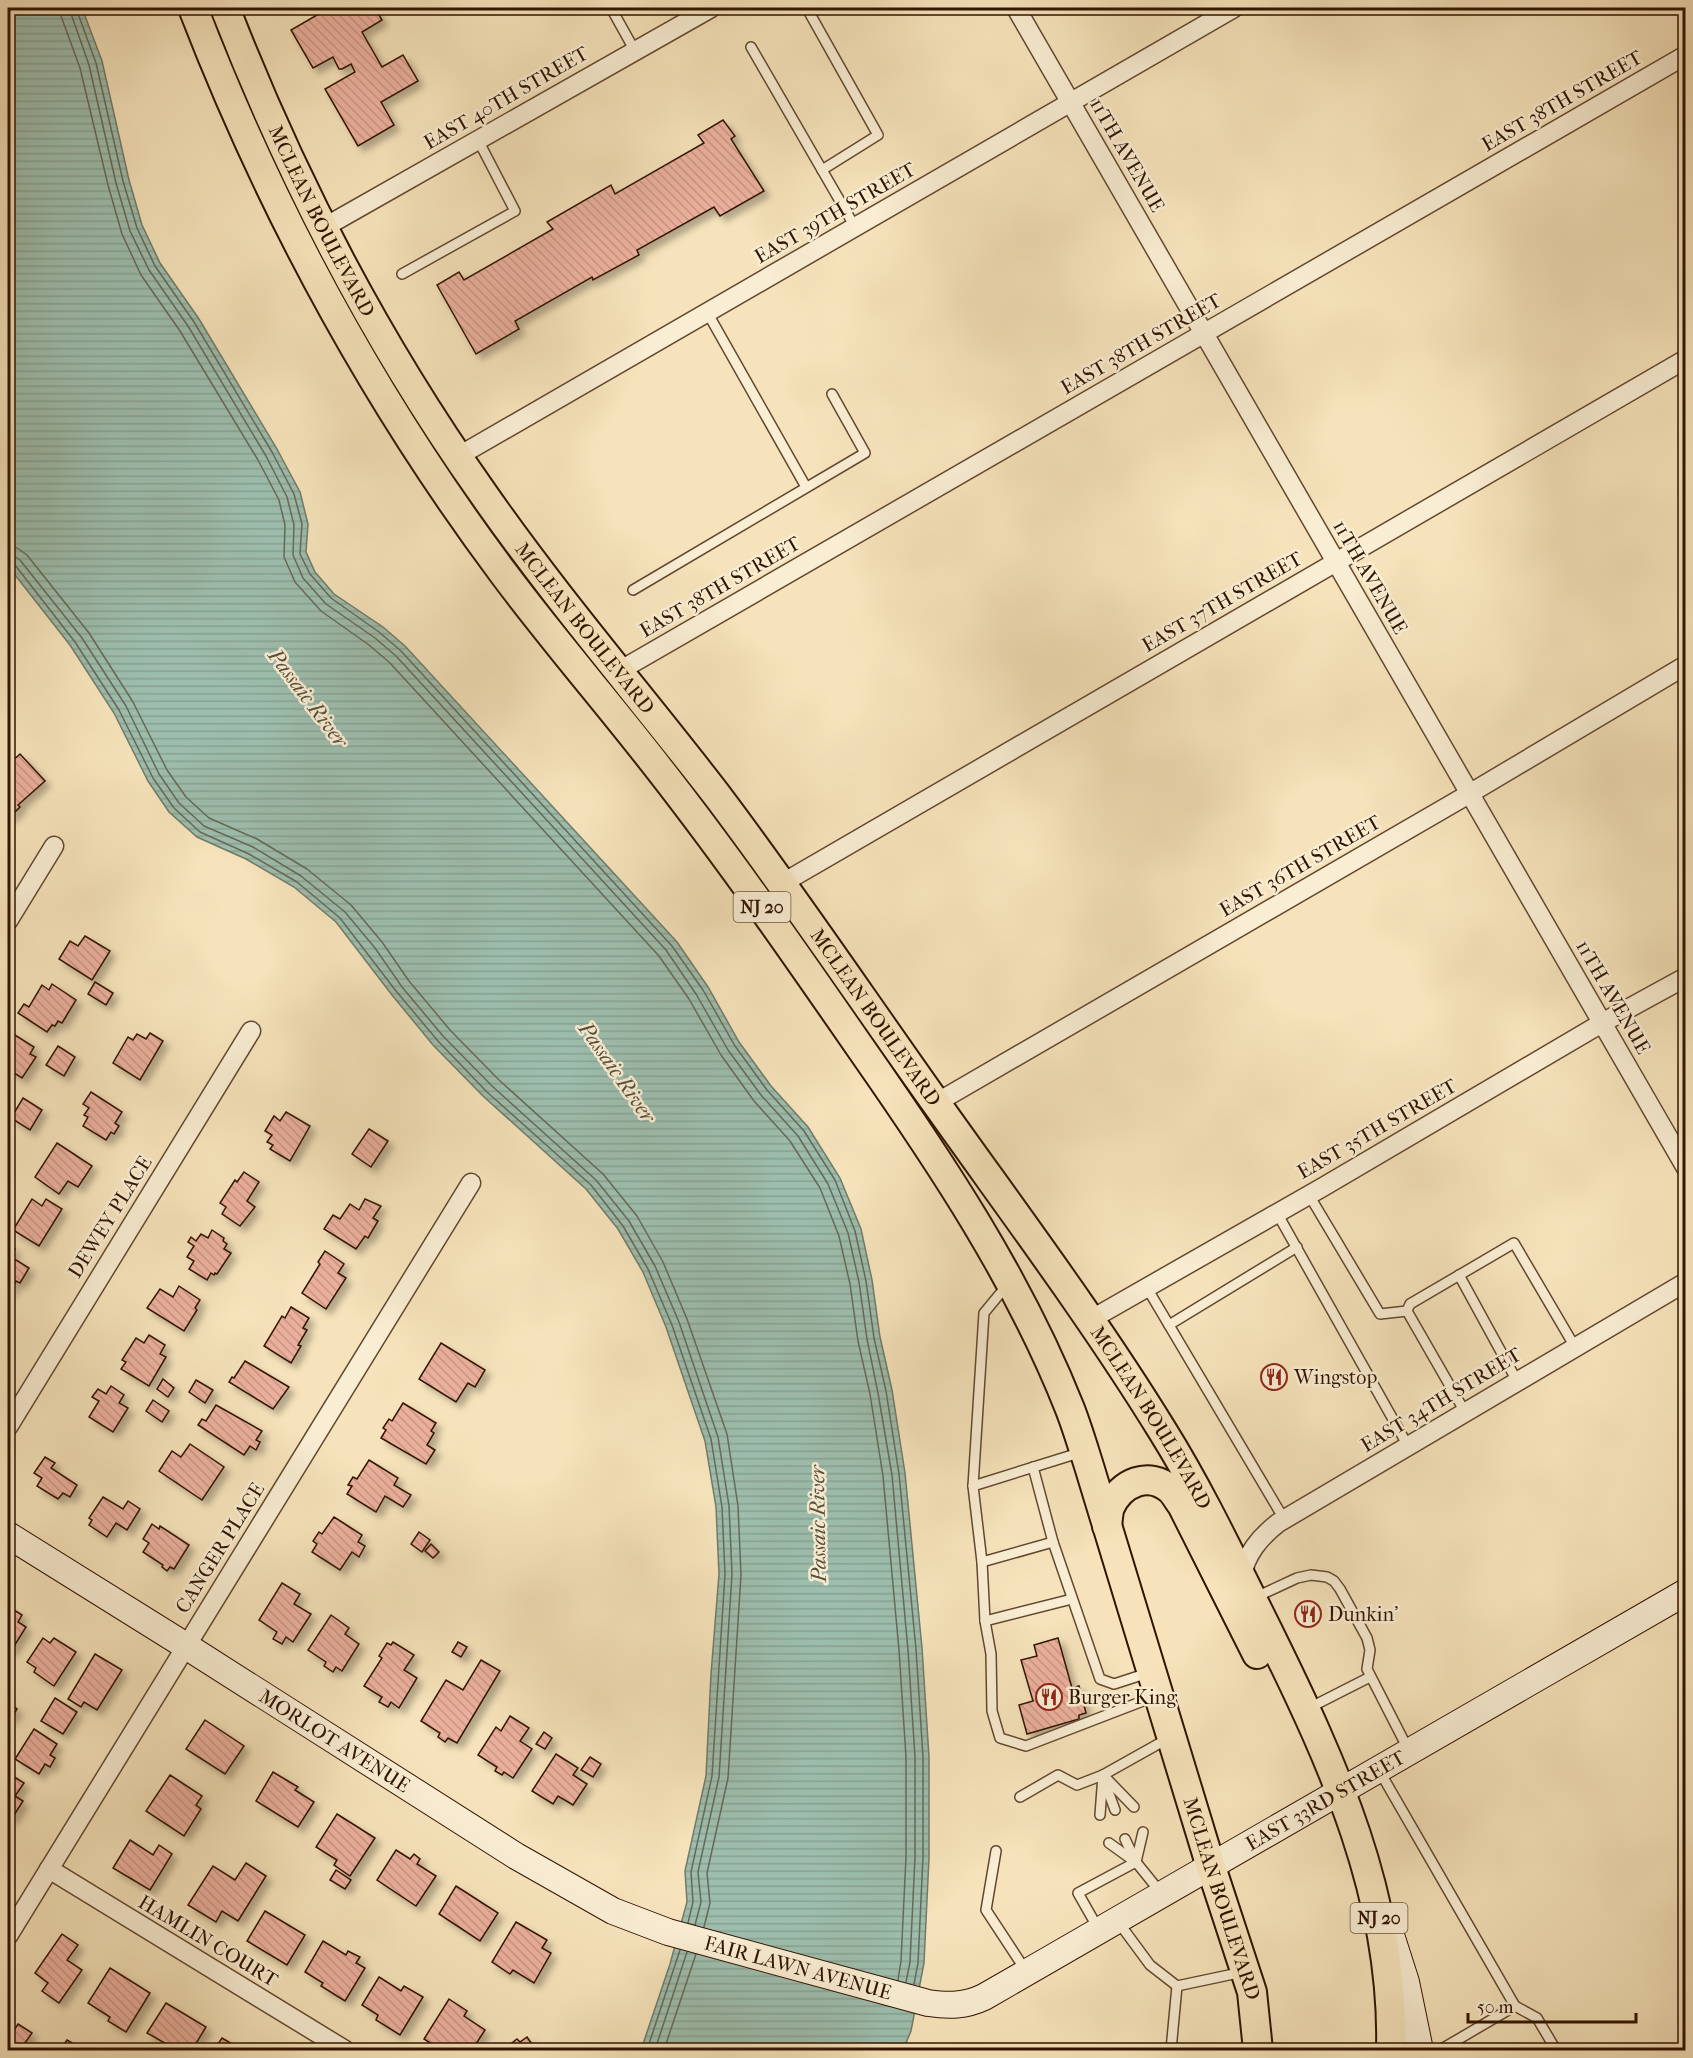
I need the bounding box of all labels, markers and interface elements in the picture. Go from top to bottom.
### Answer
street label: EAST 40TH STREET [420,41,593,154]
street label: EAST 38TH STREET [1478,45,1647,156]
street label: 11TH AVENUE [1085,94,1169,216]
street label: MCLEAN BOULEVARD [264,122,380,321]
street label: EAST 39TH STREET [751,157,920,268]
street label: EAST 38TH STREET [1057,288,1226,399]
street label: 11TH AVENUE [1328,516,1412,638]
street label: EAST 38TH STREET [636,531,805,642]
street label: MCLEAN BOULEVARD [511,538,659,718]
street label: EAST 37TH STREET [1138,547,1307,657]
water label: Passaic River [263,643,354,753]
street label: EAST 36TH STREET [1215,810,1385,921]
road number: NJ 20 [734,892,790,922]
street label: MCLEAN BOULEVARD [806,924,946,1110]
street label: 11TH AVENUE [1571,936,1655,1058]
water label: Passaic River [573,1016,661,1128]
street label: EAST 35TH STREET [1293,1074,1461,1184]
street label: DEWEY PLACE [63,1152,157,1282]
street label: MCLEAN BOULEVARD [1086,1321,1216,1513]
street label: EAST 34TH STREET [1357,1343,1526,1457]
restaurant icon: Wingstop [1259,1362,1289,1392]
place label: Wingstop [1293,1366,1377,1389]
water label: Passaic River [805,1464,831,1584]
street label: CANGER PLACE [171,1479,269,1617]
restaurant icon: Dunkin' [1293,1599,1323,1629]
place label: Dunkin' [1328,1603,1398,1626]
restaurant icon: Burger King [1034,1682,1064,1712]
street label: MORLOT AVENUE [255,1684,414,1797]
place label: Burger King [1068,1686,1177,1709]
street label: EAST 33RD STREET [1241,1745,1409,1855]
street label: MCLEAN BOULEVARD [1179,1794,1265,2003]
street label: HAMLIN COURT [134,1890,282,1992]
road number: NJ 20 [1350,1903,1408,1933]
street label: FAIR LAWN AVENUE [702,1931,894,2004]
scale bar [1468,1986,1636,2024]
text: 50 m [1477,1997,1514,2018]

